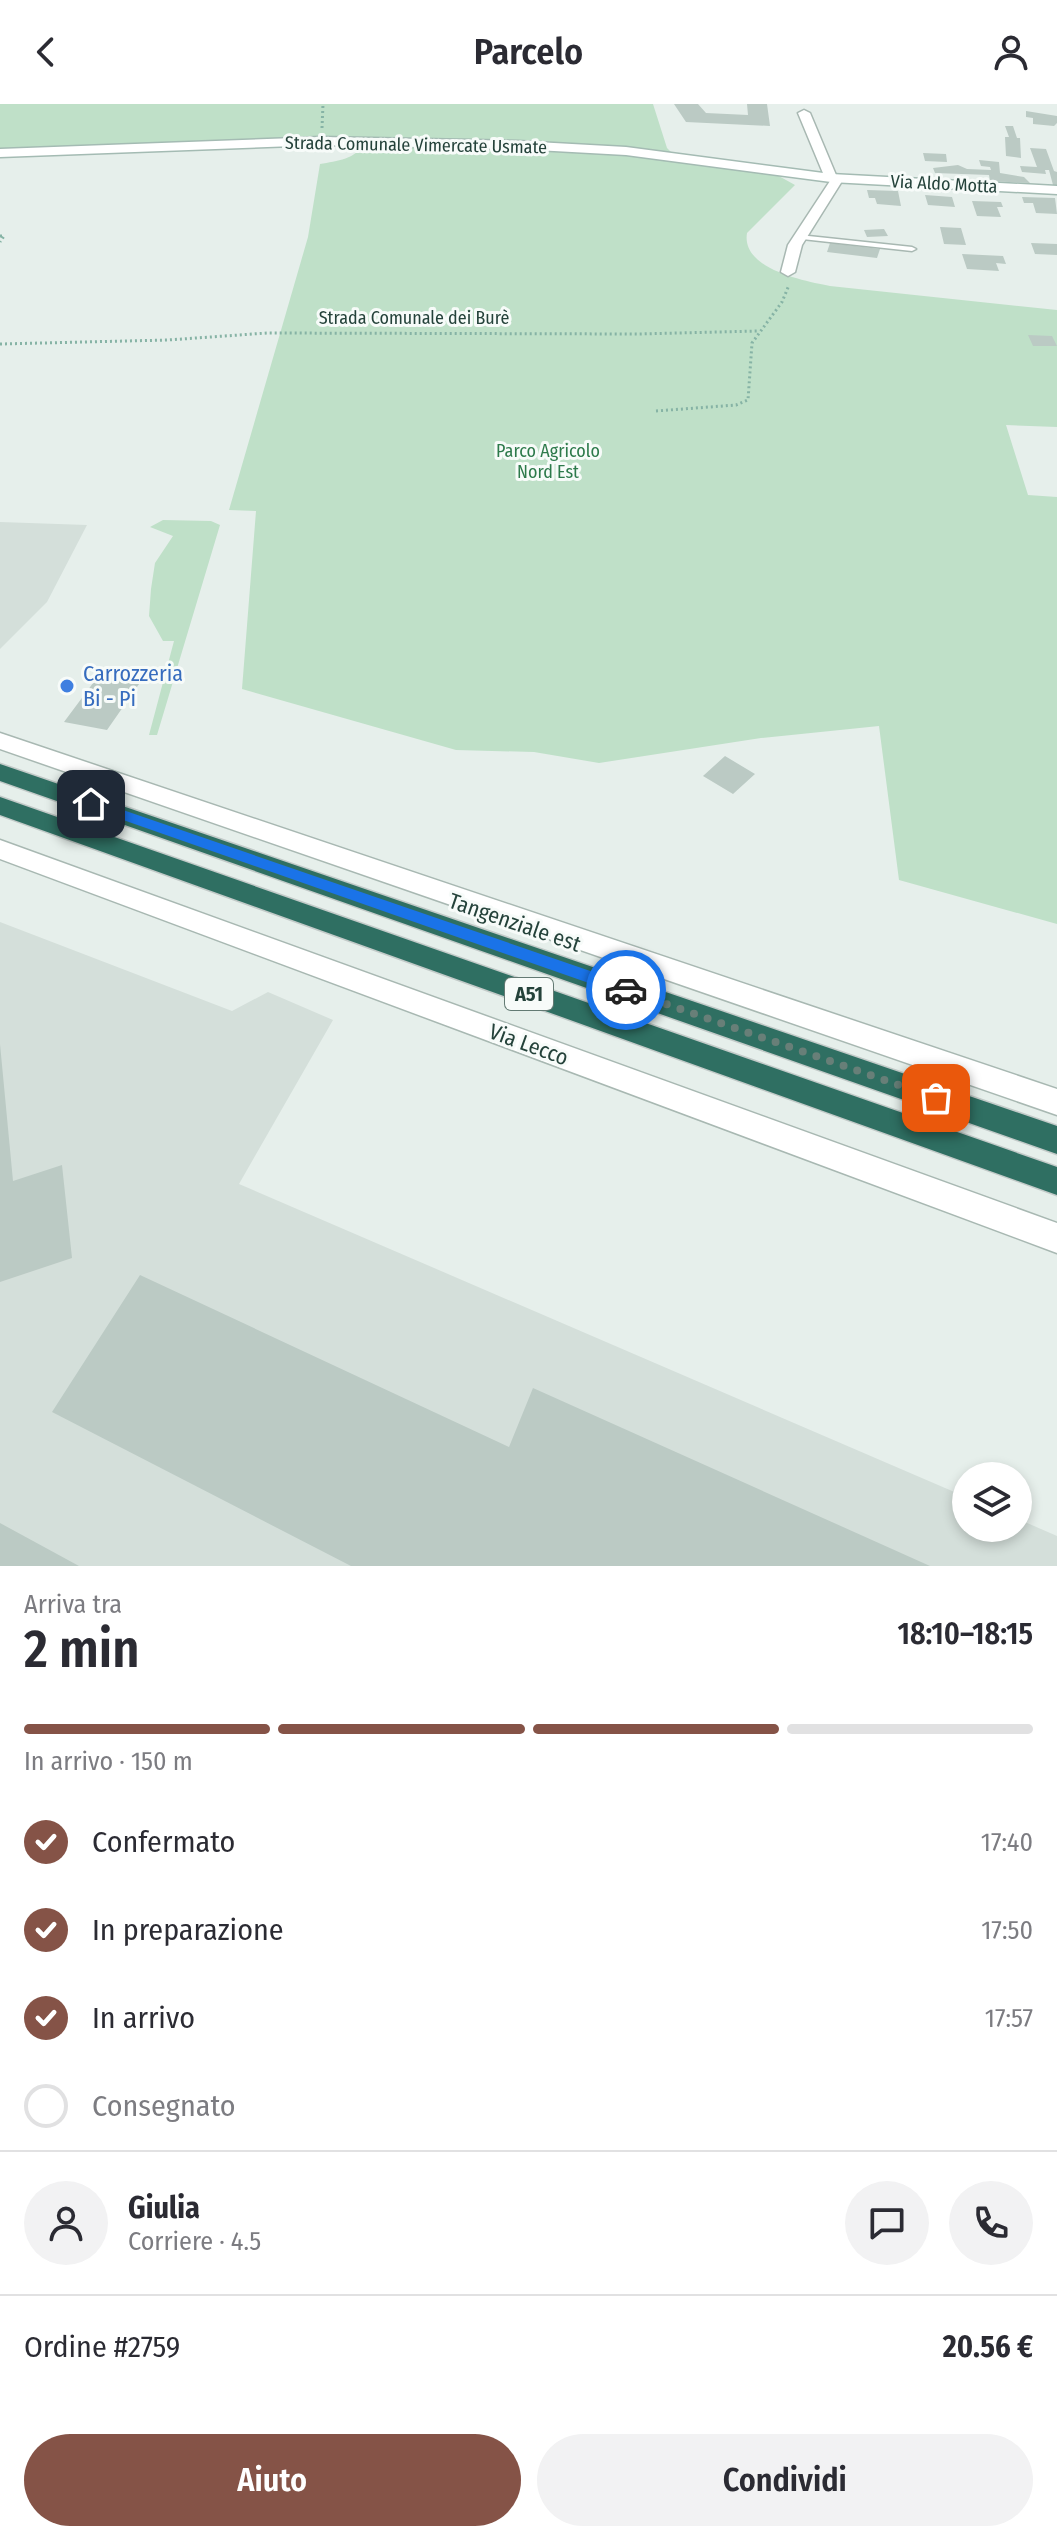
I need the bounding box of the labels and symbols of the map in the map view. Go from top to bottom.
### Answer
street label: Strada Comunale Vimercate Usmate [285,132,547,158]
street label: Via Aldo Motta [890,170,998,198]
street label: Strada Comunale dei Burè [319,307,509,329]
park label: Parco Agricolo Nord Est [496,440,600,483]
place label: Carrozzeria Bi - Pi [83,660,183,712]
marker: Carrozzeria Bi - Pi [58,677,76,695]
pin [57,770,125,838]
street label: Tangenziale est [445,887,585,958]
courier [586,950,666,1030]
road number: A51 [505,978,553,1010]
street label: Via Lecco [486,1018,572,1071]
pin [902,1064,970,1132]

